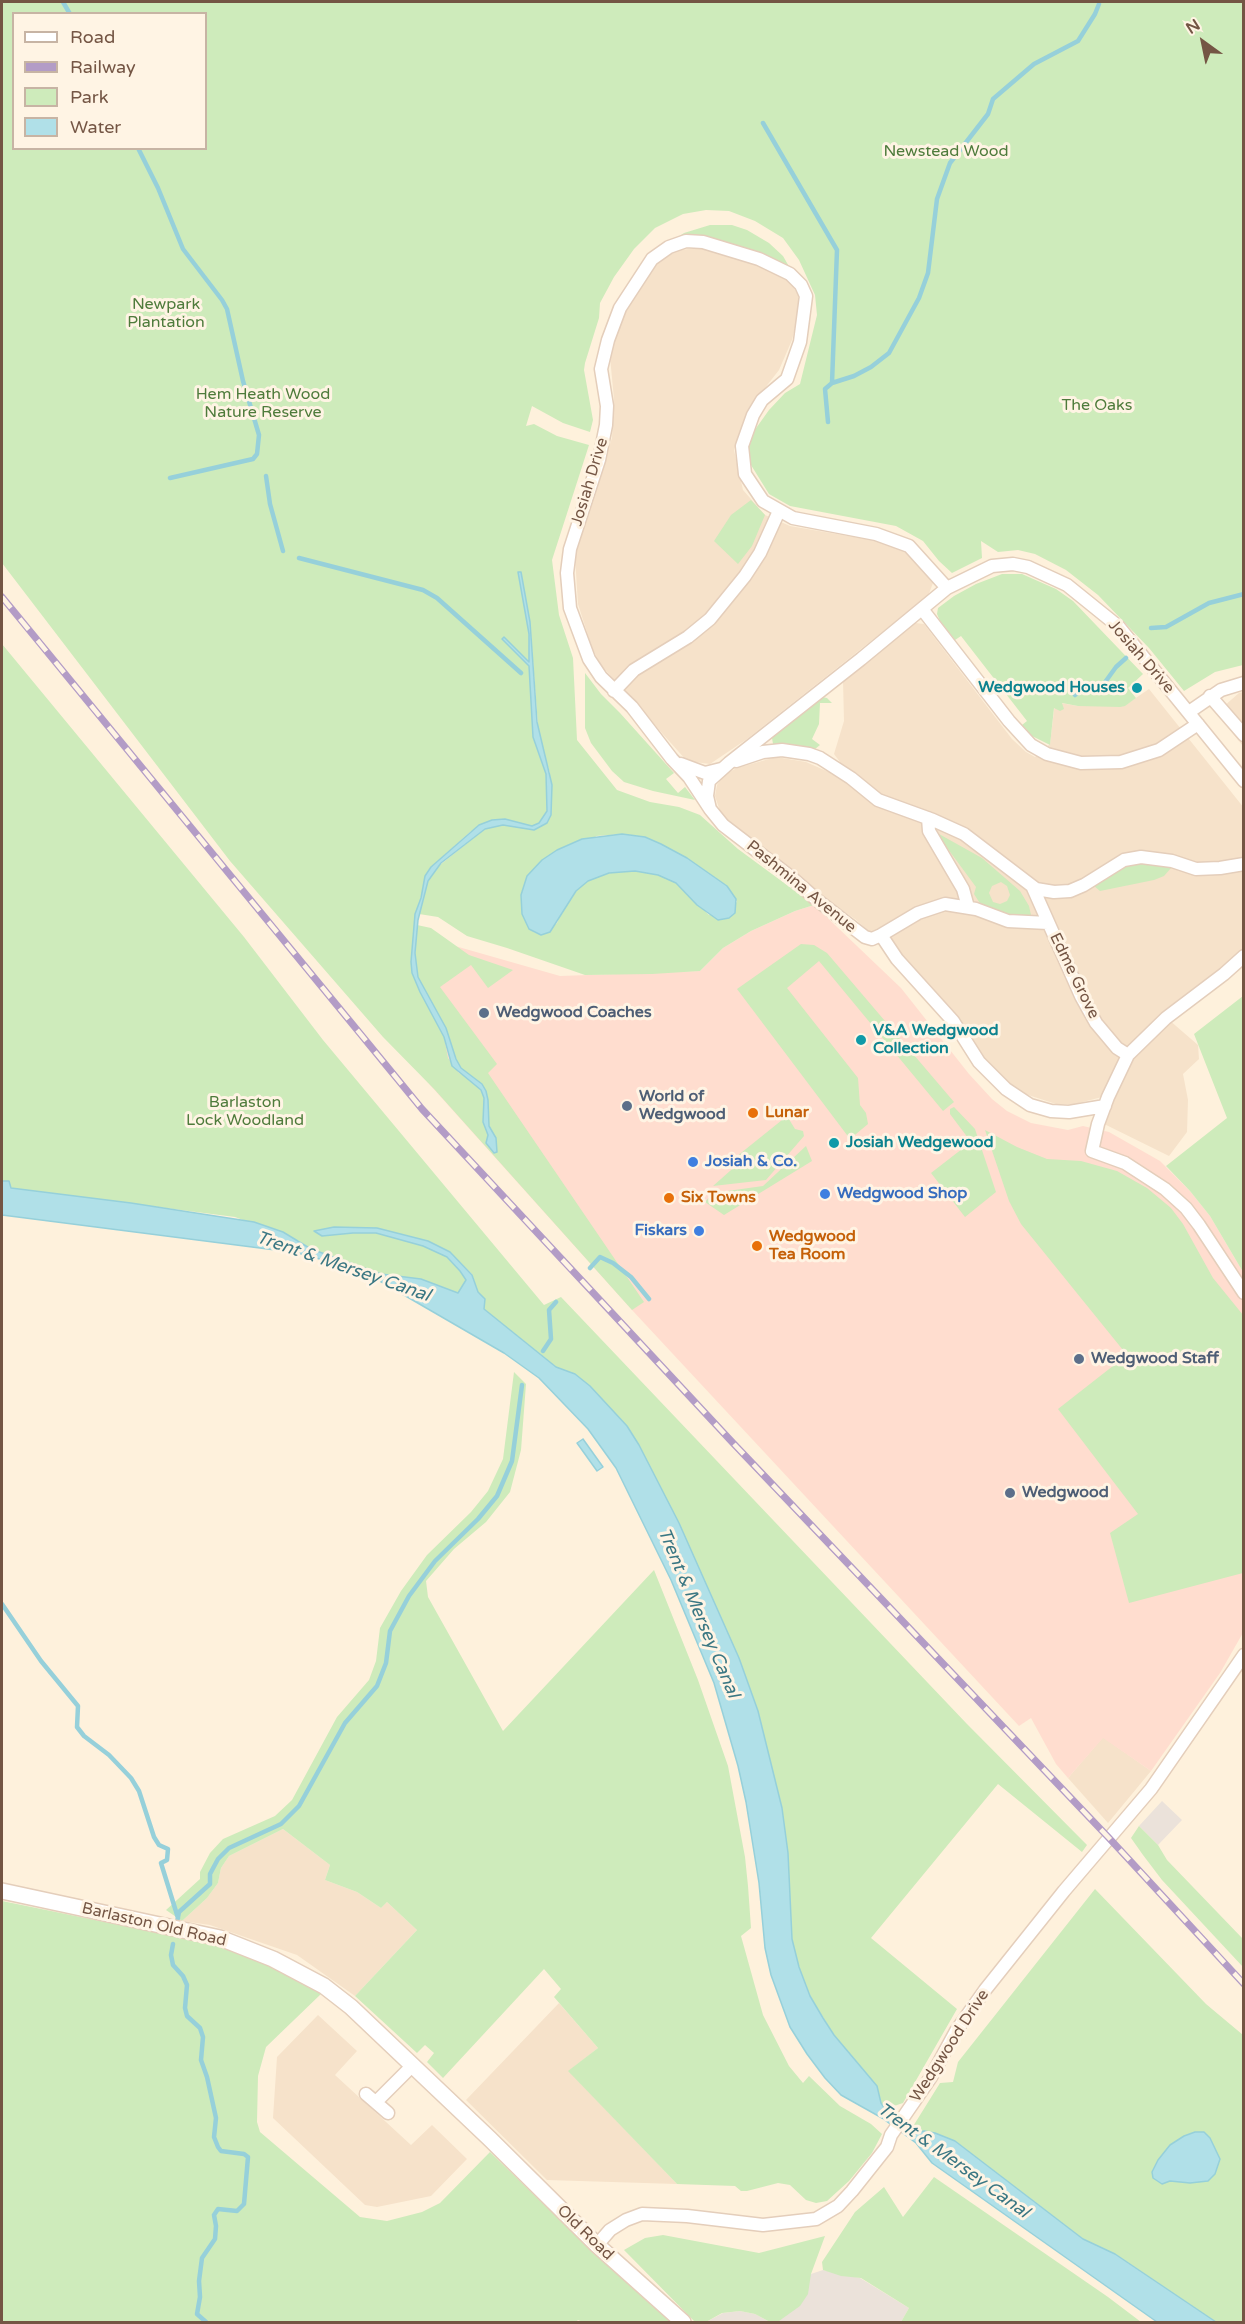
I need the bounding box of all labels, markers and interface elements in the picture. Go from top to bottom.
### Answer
legend [12,12,207,150]
north arrow [1173,12,1233,72]
text: N [1182,15,1204,39]
text: Road [70,26,115,48]
text: Railway [70,56,136,78]
text: Park [70,86,108,108]
text: Water [70,116,121,138]
park label: Newstead Wood [883,142,1009,162]
park label: Newpark Plantation [127,295,205,333]
park label: Hem Heath Wood Nature Reserve [196,385,330,423]
park label: The Oaks [1062,396,1132,416]
street label: Josiah Drive [567,436,613,528]
street label: Josiah Drive [1104,616,1178,698]
place label: Wedgwood Houses [978,678,1125,698]
marker: Wedgwood Houses [1130,681,1144,695]
street label: Pashmina Avenue [742,837,860,937]
street label: Edme Grove [1045,930,1103,1022]
place label: Wedgwood Coaches [496,1003,652,1023]
marker: Wedgwood Coaches [477,1006,491,1020]
place label: V&A Wedgwood Collection [873,1021,999,1059]
marker: V&A Wedgwood Collection [854,1033,868,1047]
place label: World of Wedgwood [639,1087,726,1125]
park label: Barlaston Lock Woodland [186,1093,304,1131]
marker: World of Wedgwood [620,1099,634,1113]
place label: Lunar [765,1103,809,1123]
marker: Lunar [746,1106,760,1120]
place label: Josiah Wedgewood [846,1133,994,1153]
marker: Josiah Wedgewood [827,1136,841,1150]
place label: Josiah & Co. [705,1152,797,1172]
marker: Josiah & Co. [686,1155,700,1169]
place label: Wedgwood Shop [837,1184,967,1204]
marker: Wedgwood Shop [818,1187,832,1201]
place label: Six Towns [681,1188,756,1208]
marker: Six Towns [662,1191,676,1205]
place label: Fiskars [634,1221,687,1241]
marker: Fiskars [692,1224,706,1238]
water label: Trent & Mersey Canal [253,1227,433,1307]
place label: Wedgwood Tea Room [769,1227,856,1265]
marker: Wedgwood Tea Room [750,1239,764,1253]
place label: Wedgwood Staff [1091,1349,1219,1369]
marker: Wedgwood Staff [1072,1352,1086,1366]
place label: Wedgwood [1022,1483,1109,1503]
marker: Wedgwood [1003,1486,1017,1500]
water label: Trent & Mersey Canal [652,1525,744,1701]
street label: Barlaston Old Road [80,1899,228,1951]
street label: Wedgwood Drive [906,1986,994,2106]
water label: Trent & Mersey Canal [873,2099,1033,2223]
street label: Old Road [553,2201,617,2265]

